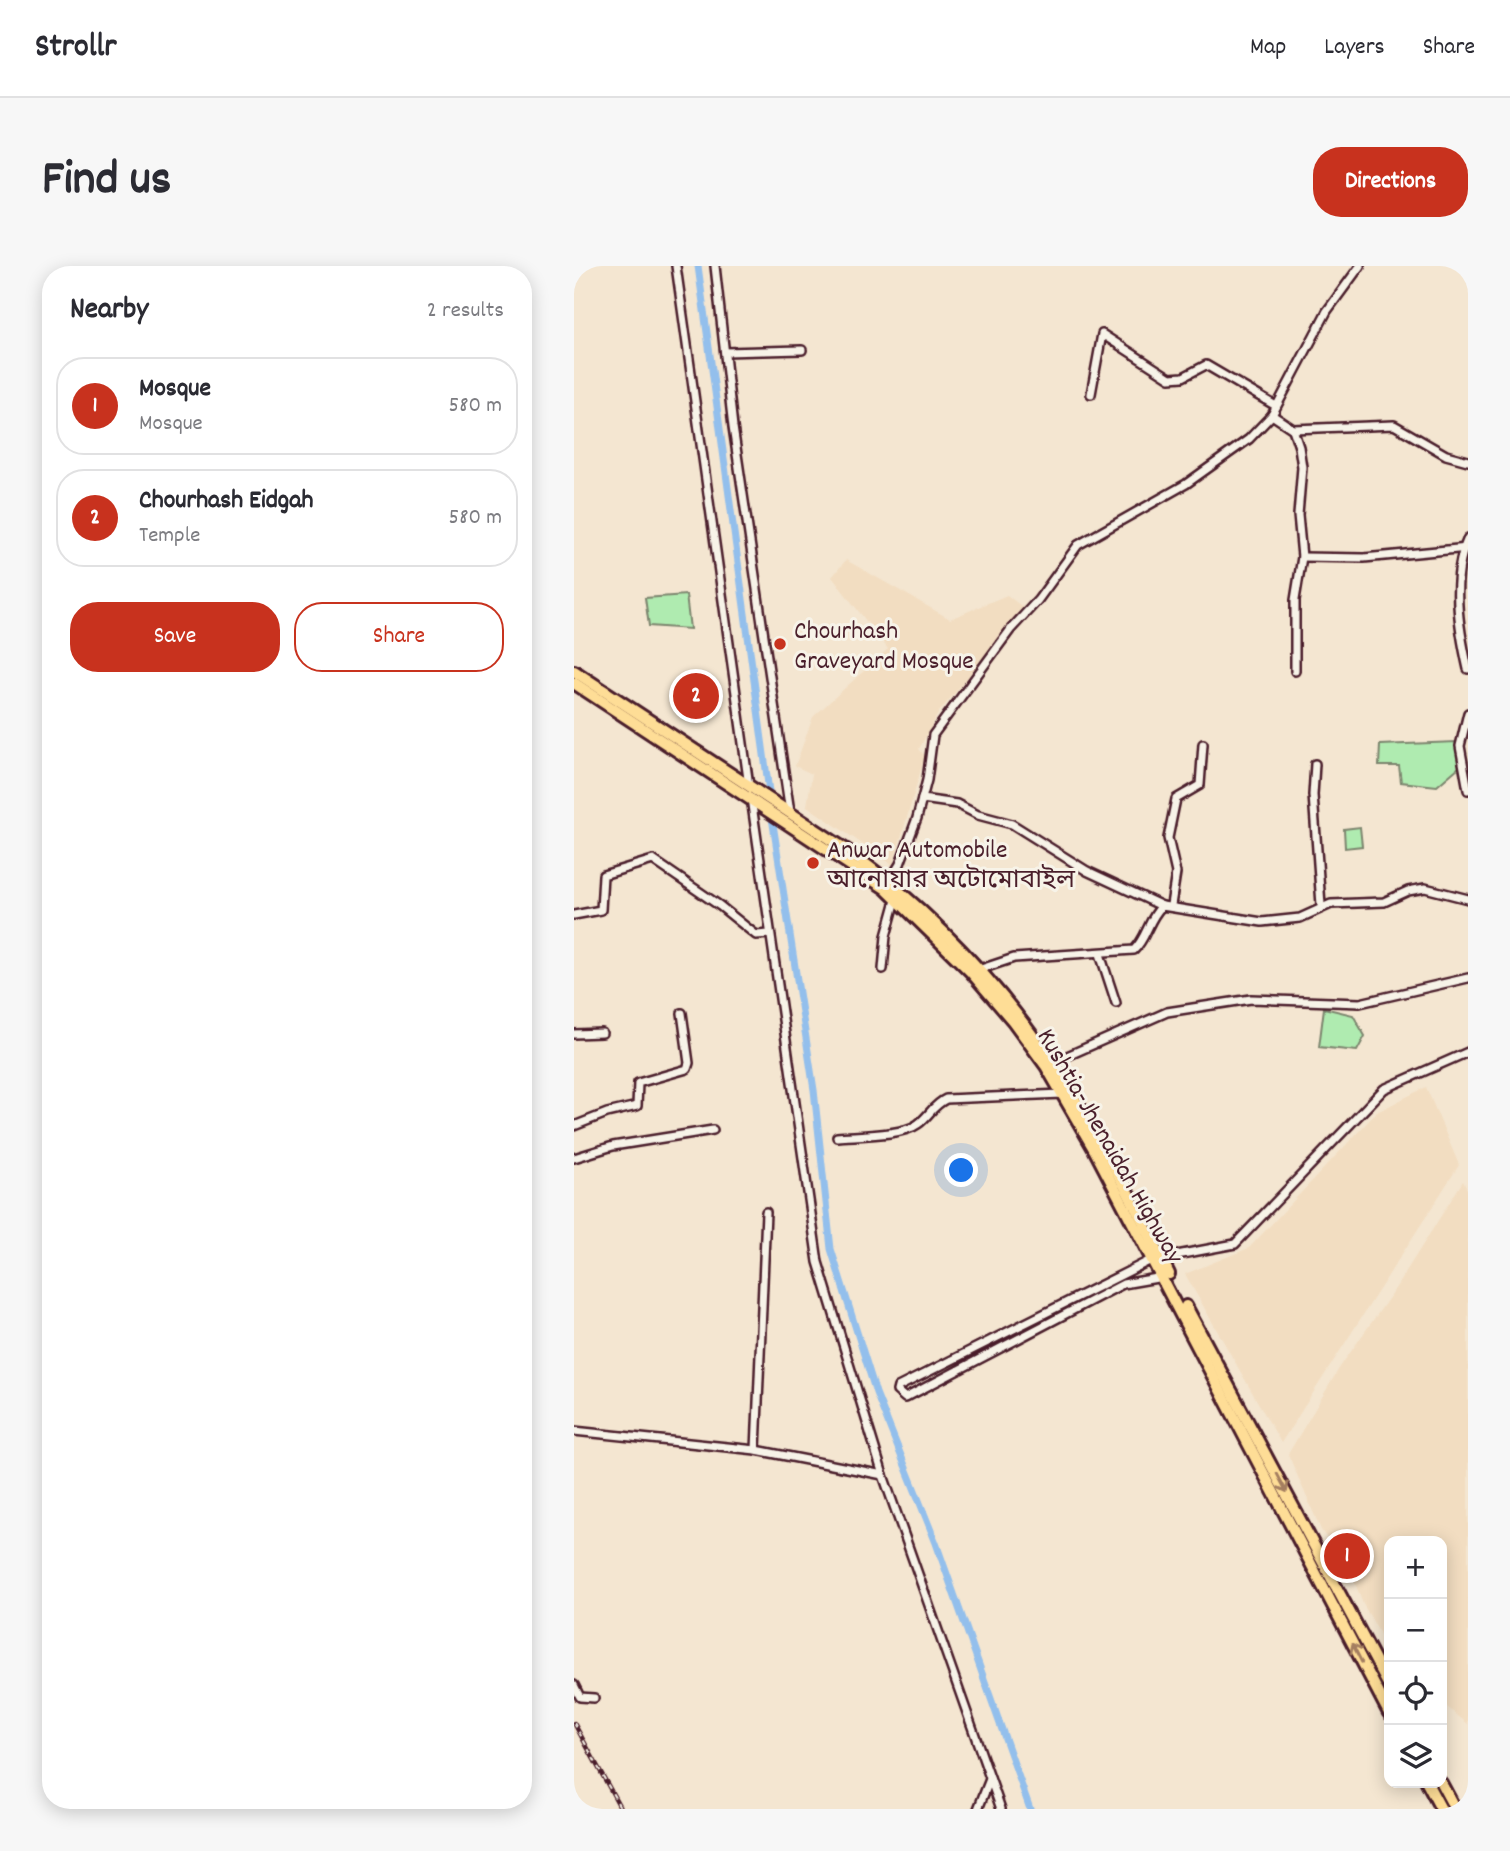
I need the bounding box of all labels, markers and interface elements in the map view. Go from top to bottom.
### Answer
text: Strollr [35,25,117,72]
text: Map [1250,31,1286,65]
text: Layers [1324,31,1385,65]
text: Share [1423,31,1475,65]
text: Find us [42,147,171,217]
button: Directions [1313,147,1468,217]
text: Nearby [70,290,148,333]
text: 2 results [427,295,504,328]
text: Mosque [139,371,211,408]
text: 1 [92,390,98,423]
text: 580 m [449,390,502,423]
text: Mosque [139,408,203,441]
text: Chourhash Eidgah [139,483,313,520]
text: 2 [90,502,100,535]
text: 580 m [449,502,502,535]
text: Temple [139,520,200,553]
button: Save [70,602,280,672]
button: Share [294,602,504,672]
place label: Chourhash Graveyard Mosque [794,614,974,681]
marker: Chourhash Graveyard Mosque [772,636,788,652]
pin: 2 [673,670,719,722]
place label: Anwar Automobile আনোয়ার অটোমোবাইল [826,833,1076,900]
marker: Anwar Automobile আনোয়ার অটোমোবাইল [805,855,821,871]
street label: Kushtia-Jhenaidah Highway [1026,1022,1192,1272]
your location [944,1153,978,1187]
one-way arrow [1276,1472,1289,1493]
pin: 1 [1324,1530,1370,1582]
map controls [1384,1536,1447,1788]
button: + [1384,1536,1447,1599]
button: − [1384,1599,1447,1662]
one-way arrow [1350,1643,1364,1664]
button: locate [1384,1662,1447,1725]
button: layers [1384,1725,1447,1788]

